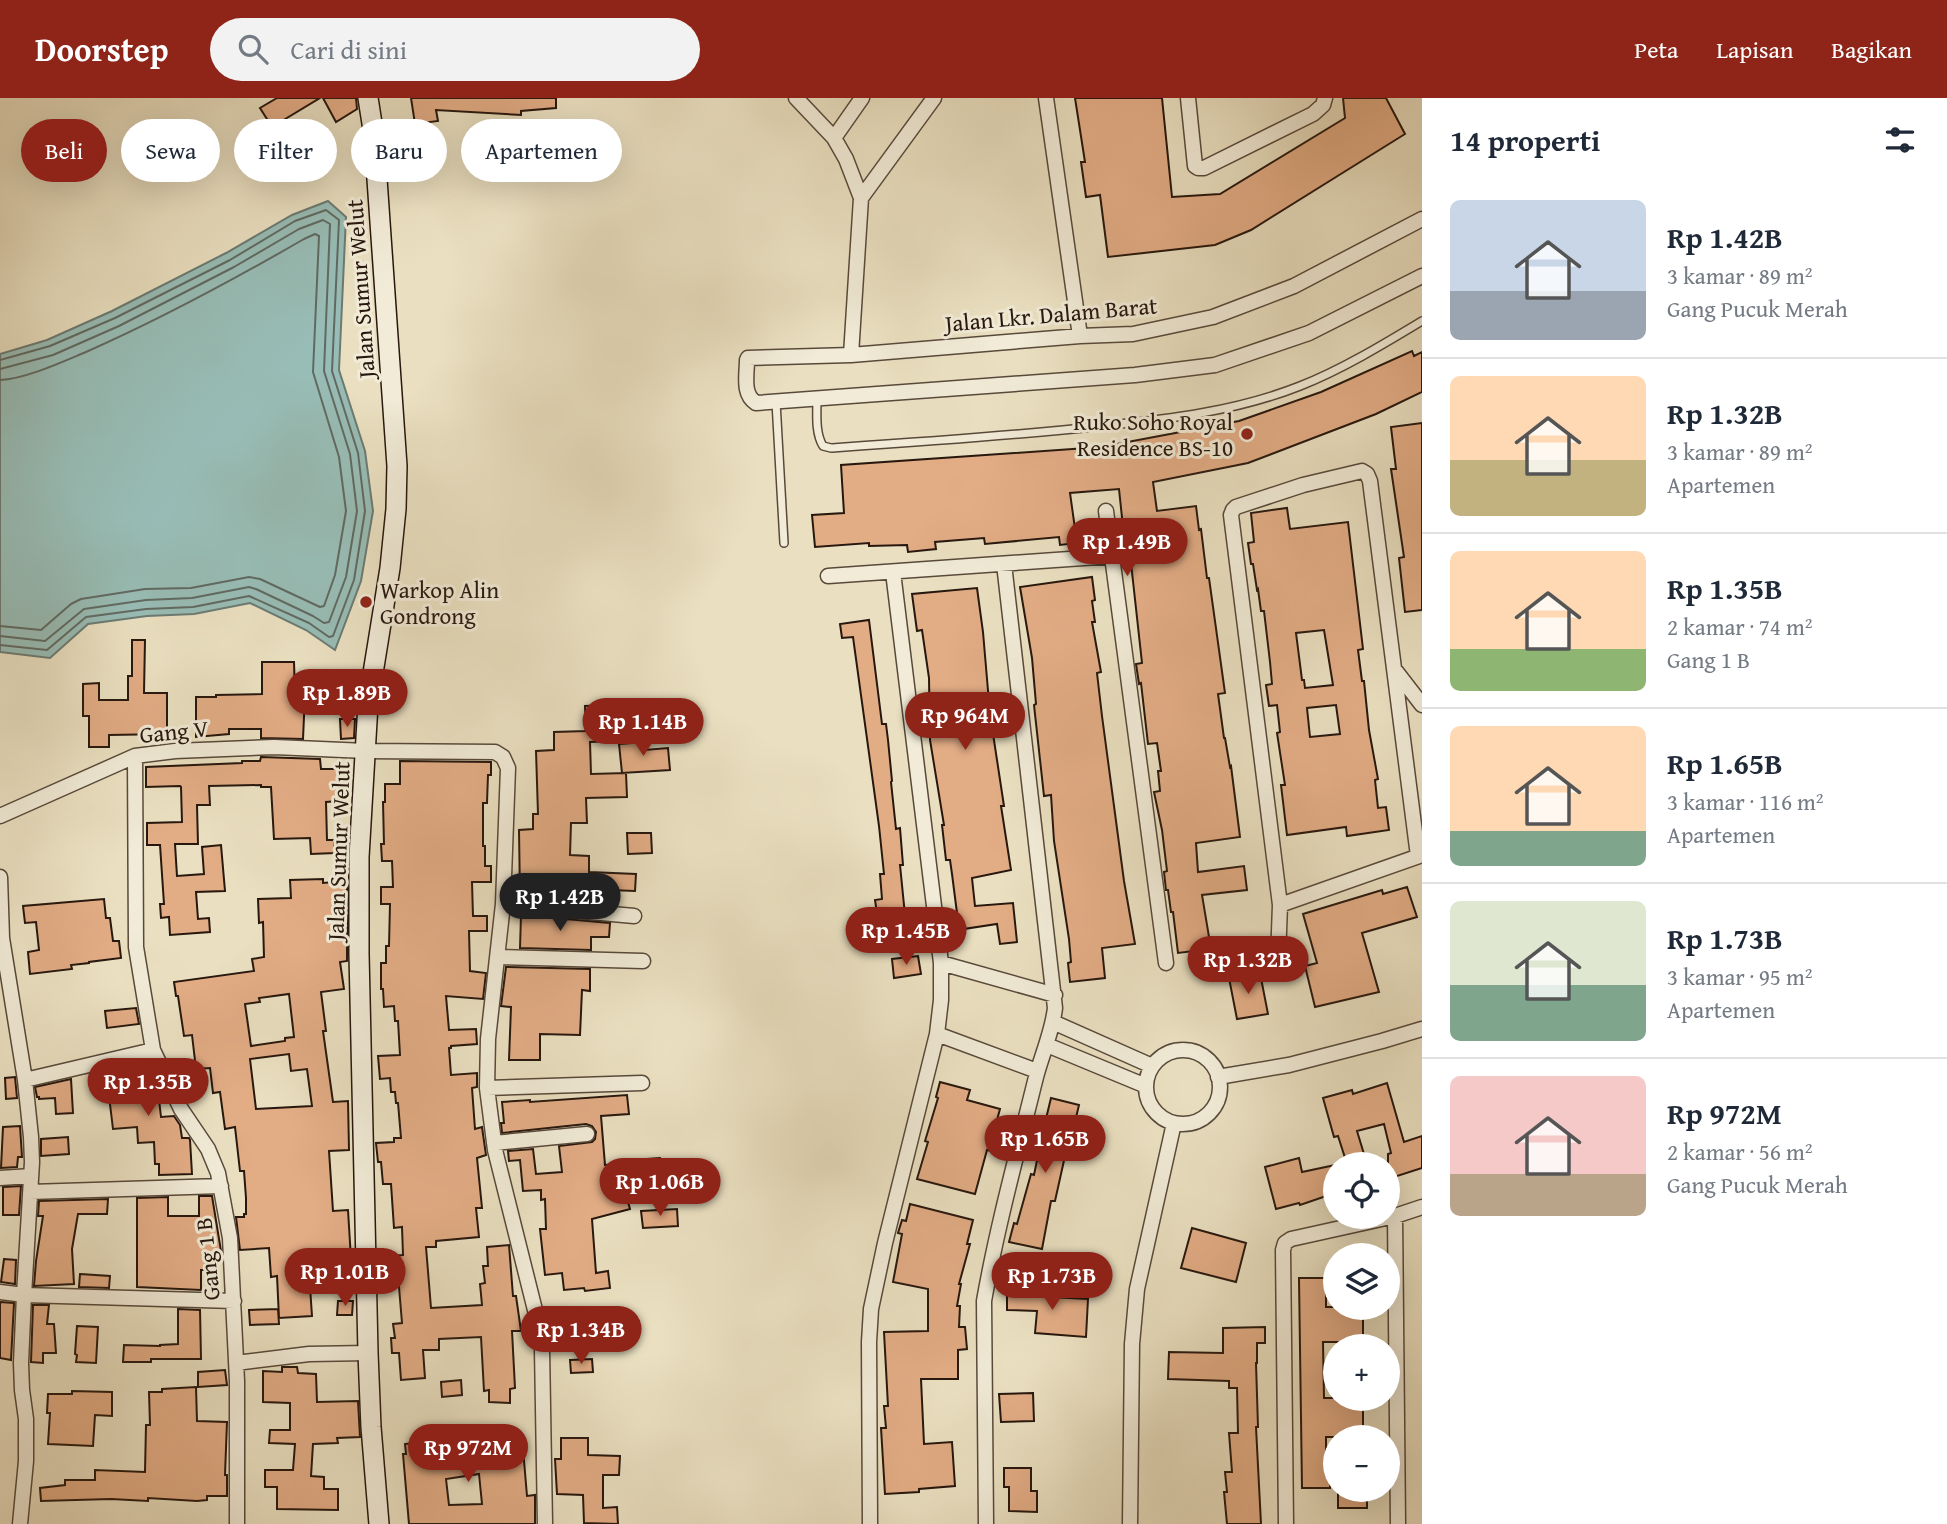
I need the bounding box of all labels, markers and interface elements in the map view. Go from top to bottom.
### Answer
search box [210,18,700,81]
text: Doorstep [35,25,168,73]
icon: search [234,30,272,68]
text: Cari di sini [290,30,407,69]
text: Peta [1634,32,1678,67]
text: Lapisan [1716,32,1793,67]
text: Bagikan [1831,32,1912,67]
text: 14 properti [1450,118,1600,162]
chip: Beli [21,119,107,182]
chip: Sewa [121,119,220,182]
chip: Filter [234,119,337,182]
chip: Baru [351,119,447,182]
chip: Apartemen [461,119,622,182]
icon: filters [1881,121,1919,159]
street label: Jalan Sumur Welut [337,198,383,383]
text: Rp 1.42B [1667,215,1783,259]
icon: home [1506,228,1590,312]
text: 3 kamar · 89 m² [1667,259,1813,292]
street label: Jalan Lkr. Dalam Barat [941,288,1159,340]
text: Gang Pucuk Merah [1667,292,1848,325]
text: Rp 1.32B [1667,391,1783,435]
icon: home [1506,404,1590,488]
place label: Ruko Soho Royal Residence BS-10 [1073,405,1233,464]
marker: Ruko Soho Royal Residence BS-10 [1239,426,1255,442]
text: 3 kamar · 89 m² [1667,435,1813,468]
text: Apartemen [1667,468,1775,501]
pin: Rp 1.49B [1055,518,1199,578]
text: Rp 1.49B [1083,524,1171,557]
text: Rp 1.35B [1667,566,1783,610]
place label: Warkop Alin Gondrong [380,573,499,632]
icon: home [1506,579,1590,663]
marker: Warkop Alin Gondrong [358,594,374,610]
text: 2 kamar · 74 m² [1667,610,1813,643]
text: Gang 1 B [1667,643,1750,676]
pin: Rp 1.89B [275,670,419,729]
text: Rp 1.89B [303,675,391,708]
pin: Rp 964M [900,692,1030,752]
pin: Rp 1.14B [571,698,715,758]
text: Rp 964M [921,698,1009,731]
text: Rp 1.14B [599,704,687,737]
street label: Gang V [138,711,210,751]
text: Rp 1.65B [1667,741,1783,785]
icon: home [1506,754,1590,838]
street label: Jalan Sumur Welut [318,761,358,944]
text: 3 kamar · 116 m² [1667,785,1824,818]
text: Apartemen [1667,818,1775,851]
pin: Rp 1.42B [488,874,632,933]
text: Rp 1.42B [516,879,604,912]
pin: Rp 1.45B [834,908,978,967]
text: Rp 1.45B [862,913,950,946]
text: Rp 1.73B [1667,916,1783,960]
icon: home [1506,929,1590,1013]
pin: Rp 1.32B [1176,936,1320,996]
text: Rp 1.32B [1204,942,1292,975]
text: 3 kamar · 95 m² [1667,960,1813,993]
text: Apartemen [1667,993,1775,1026]
pin: Rp 1.35B [76,1058,220,1118]
text: Rp 1.35B [104,1064,192,1097]
text: Rp 972M [1667,1091,1782,1135]
icon: home [1506,1104,1590,1188]
pin: Rp 1.65B [973,1116,1117,1175]
text: Rp 1.65B [1001,1121,1089,1154]
text: 2 kamar · 56 m² [1667,1135,1813,1168]
map controls [1323,1152,1400,1502]
button: locate [1323,1152,1400,1229]
pin: Rp 1.06B [588,1158,732,1218]
text: Rp 1.06B [616,1164,704,1197]
text: Gang Pucuk Merah [1667,1168,1848,1201]
street label: Gang 1 B [186,1216,228,1302]
button: layers [1323,1243,1400,1320]
pin: Rp 1.01B [273,1248,417,1308]
pin: Rp 1.73B [980,1252,1124,1312]
text: Rp 1.01B [301,1254,389,1287]
text: Rp 1.73B [1008,1258,1096,1291]
pin: Rp 1.34B [509,1306,653,1366]
text: Rp 1.34B [537,1312,625,1345]
button: + [1323,1334,1400,1411]
pin: Rp 972M [403,1424,533,1484]
button: − [1323,1425,1400,1502]
text: Rp 972M [424,1430,512,1463]

